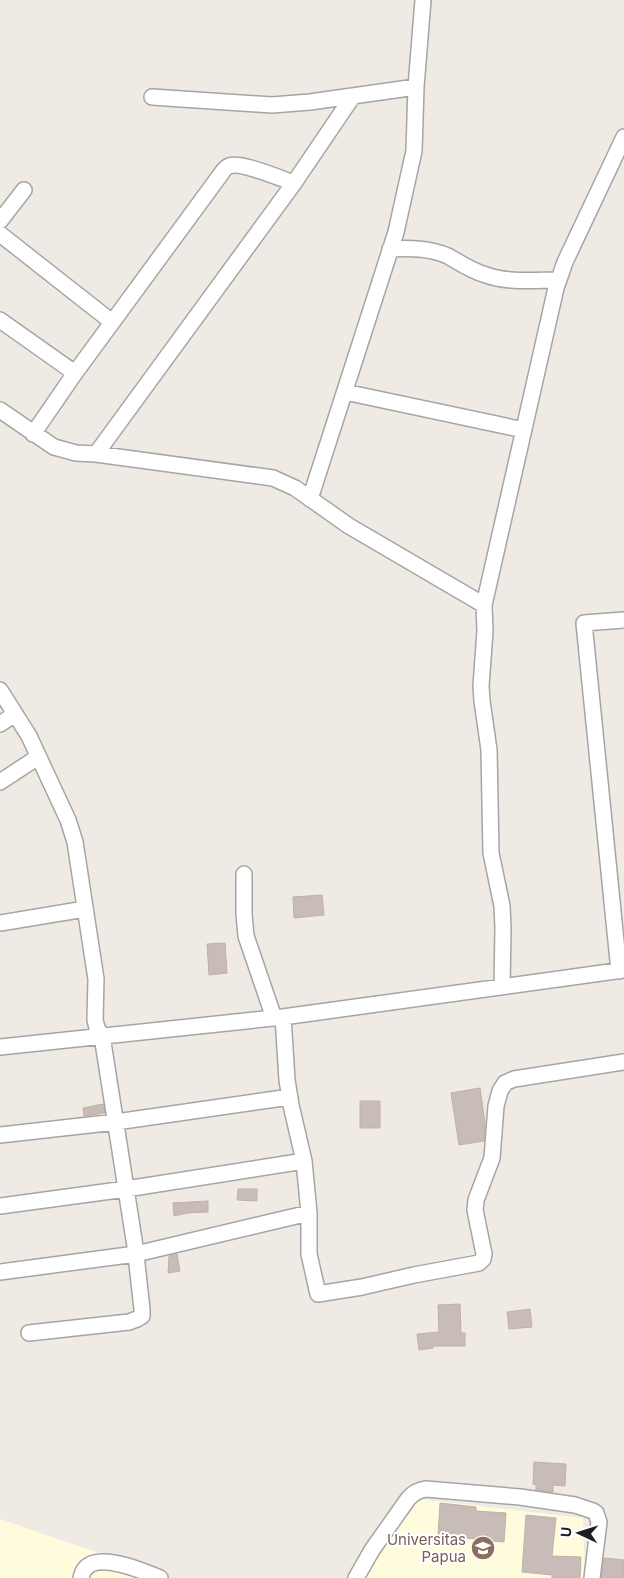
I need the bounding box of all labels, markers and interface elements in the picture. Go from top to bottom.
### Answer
north arrow [554,1508,604,1558]
text: U [557,1526,574,1538]
place label: Universitas Papua [387,1530,466,1566]
school or university icon: Universitas Papua [470,1535,496,1561]

